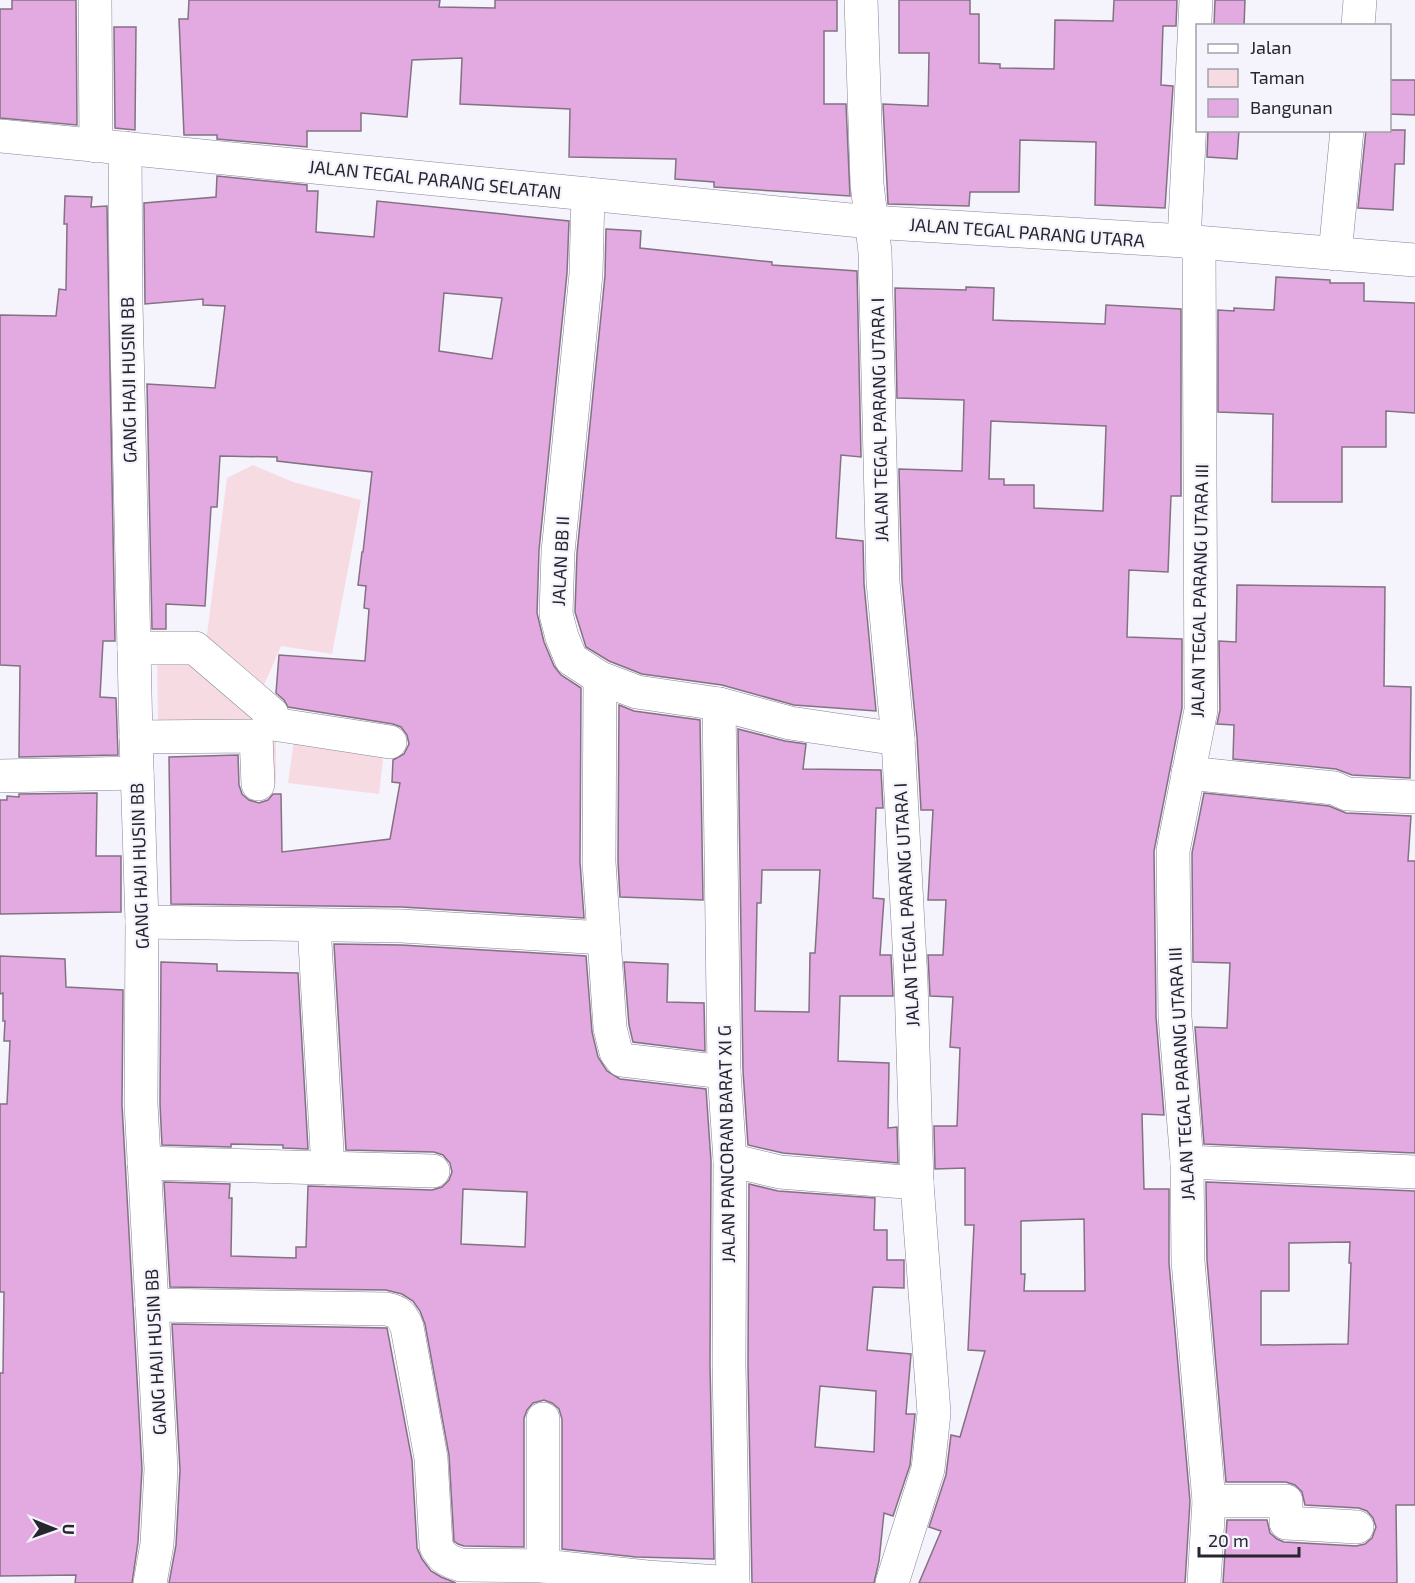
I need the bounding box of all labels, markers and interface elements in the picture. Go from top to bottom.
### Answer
legend [1196,24,1391,132]
text: Jalan [1250,36,1292,58]
text: Taman [1250,66,1305,88]
text: Bangunan [1250,96,1333,118]
street label: JALAN TEGAL PARANG SELATAN [307,155,563,203]
street label: JALAN TEGAL PARANG UTARA [908,213,1146,251]
street label: GANG HAJI HUSIN BB [116,297,140,463]
street label: JALAN TEGAL PARANG UTARA I [866,298,892,542]
street label: JALAN TEGAL PARANG UTARA III [1186,464,1212,718]
street label: JALAN BB II [547,515,573,607]
street label: GANG HAJI HUSIN BB [125,782,153,950]
street label: JALAN TEGAL PARANG UTARA I [889,782,923,1028]
street label: JALAN TEGAL PARANG UTARA III [1163,947,1199,1201]
street label: JALAN PANCORAN BARAT XI G [713,1025,739,1263]
street label: GANG HAJI HUSIN BB [140,1268,170,1436]
north arrow [24,1499,84,1559]
scale bar [1199,1520,1300,1558]
text: U [60,1524,79,1535]
text: 20 m [1208,1529,1249,1551]

